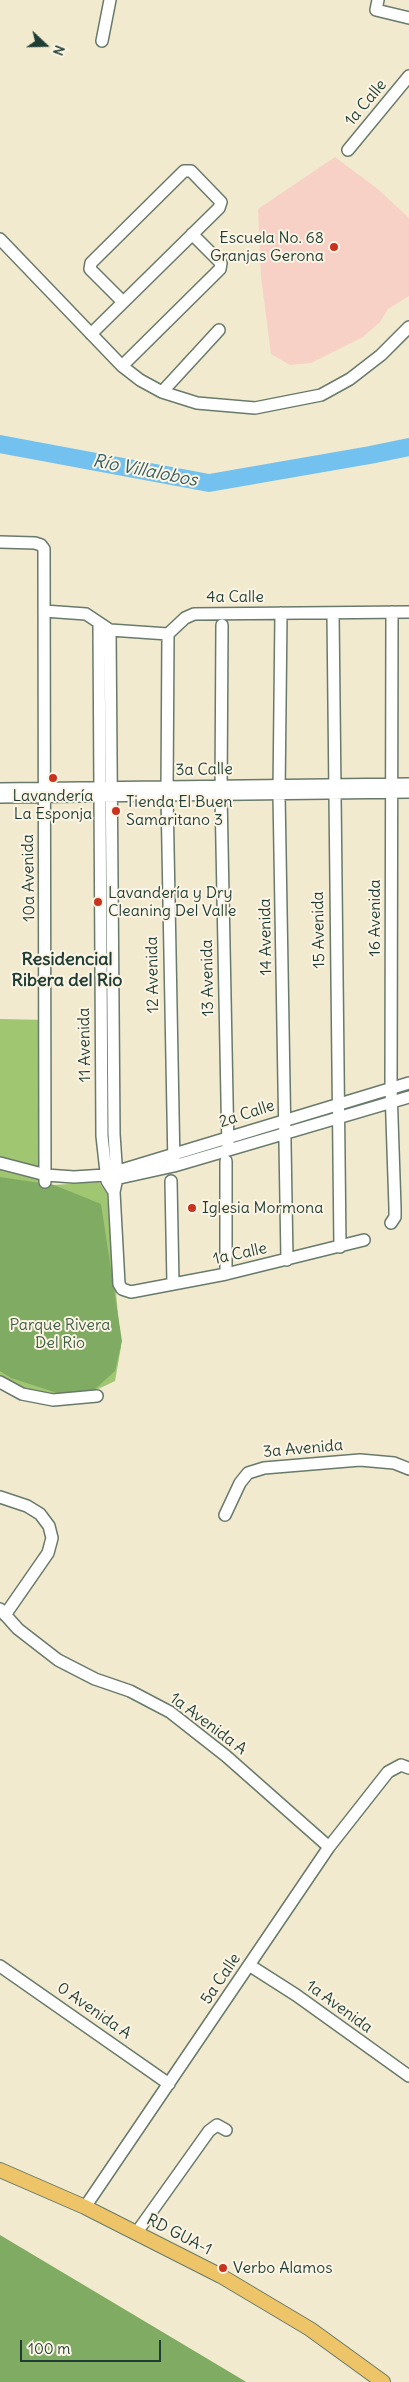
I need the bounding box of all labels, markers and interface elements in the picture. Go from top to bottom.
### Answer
north arrow [20,20,70,70]
text: N [49,43,69,58]
street label: 1a Calle [341,76,391,130]
place label: Escuela No. 68 Granjas Gerona [210,228,324,266]
marker: Escuela No. 68 Granjas Gerona [328,241,340,253]
water label: Río Villalobos [91,450,199,492]
street label: 4a Calle [206,587,264,607]
street label: 3a Calle [175,760,233,780]
marker: Lavandería La Esponja [47,772,59,784]
place label: Lavandería La Esponja [12,786,94,824]
place label: Tienda El Buen Samaritano 3 [126,792,233,830]
marker: Tienda El Buen Samaritano 3 [110,805,122,817]
street label: 10a Avenida [19,834,39,922]
street label: 16 Avenida [365,879,385,957]
place label: Lavandería y Dry Cleaning Del Valle [108,883,236,921]
street label: 15 Avenida [309,891,329,969]
marker: Lavandería y Dry Cleaning Del Valle [92,896,104,908]
street label: 14 Avenida [256,898,276,976]
street label: 12 Avenida [143,936,163,1014]
street label: 13 Avenida [198,939,218,1017]
district label: Residencial Ribera del Rio [12,949,122,992]
street label: 11 Avenida [75,1008,95,1082]
street label: 2a Calle [217,1096,277,1132]
place label: Iglesia Mormona [202,1198,323,1218]
marker: Iglesia Mormona [186,1202,198,1214]
street label: 1a Calle [211,1239,269,1269]
park label: Parque Rivera Del Rio [10,1315,110,1353]
street label: 3a Avenida [262,1436,344,1462]
street label: 1a Avenida A [166,1689,250,1759]
street label: 5a Calle [197,1950,245,2008]
street label: 1a Avenida [302,1977,376,2037]
street label: 0 Avenida A [53,1978,135,2044]
street label: RD GUA-1 [143,2210,215,2260]
place label: Verbo Alamos [233,2258,332,2278]
marker: Verbo Alamos [217,2262,229,2274]
scale bar [22,2330,164,2362]
text: 100 m [28,2339,70,2358]

